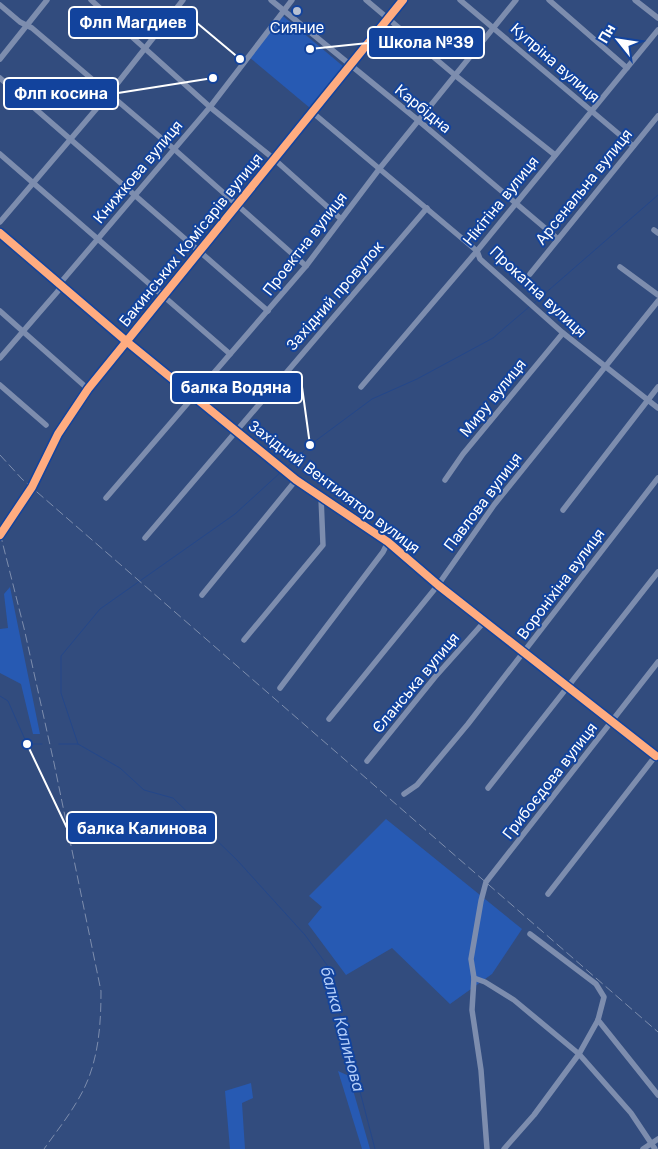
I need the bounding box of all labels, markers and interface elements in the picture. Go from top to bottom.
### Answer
marker: Сияние [291,5,303,17]
callout: Флп Магдиев [69,7,197,38]
text: Флп Магдиев [79,12,187,32]
north arrow [593,15,643,65]
place label: Сияние [270,18,324,37]
street label: Купріна вулиця [507,19,604,107]
text: Пн [594,21,618,46]
callout: Школа №39 [368,27,484,58]
text: Школа №39 [378,32,474,52]
callout: Флп косина [4,78,118,109]
street label: Карбідна [391,80,455,137]
text: Флп косина [14,83,108,103]
street label: Книжкова вулиця [89,116,186,227]
street label: Арсенальна вулиця [531,125,636,248]
street label: Бакинських Комісарів вулиця [115,149,266,330]
street label: Нікітіна вулиця [459,152,543,249]
street label: Проектна вулиця [258,188,351,299]
street label: Західний провулок [282,237,387,354]
street label: Прокатна вулиця [486,242,591,341]
street label: Миру вулиця [455,355,530,441]
callout: балка Водяна [171,372,302,403]
text: балка Водяна [181,377,291,397]
street label: Західний Вентилятор вулиця [245,416,424,557]
street label: Павлова вулиця [440,449,526,554]
street label: Вороніхіна вулиця [513,525,608,643]
street label: Єланська вулиця [368,628,463,737]
street label: Грибоєдова вулиця [498,719,601,843]
callout: балка Калинова [67,812,216,843]
text: балка Калинова [77,818,207,838]
water label: балка Калинова [317,964,369,1094]

